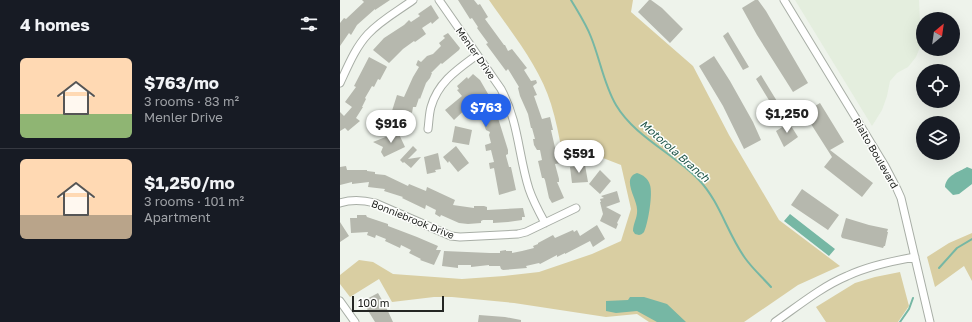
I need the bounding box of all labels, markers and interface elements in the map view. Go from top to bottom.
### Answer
north arrow [916,12,960,56]
map controls [916,12,960,160]
icon: filters [298,13,320,35]
text: 4 homes [20,14,90,35]
street label: Menler Drive [454,25,498,81]
button: locate [916,64,960,108]
text: $763/mo [144,72,219,93]
icon: home [52,74,100,122]
text: 3 rooms · 83 m² [144,93,239,109]
pin: $763 [462,94,510,128]
text: $763 [470,99,502,115]
pin: $1,250 [754,100,820,134]
text: $1,250 [765,105,809,121]
text: Menler Drive [144,109,223,125]
pin: $916 [367,110,415,144]
text: $916 [375,115,407,131]
street label: Rialto Boulevard [851,116,901,190]
button: layers [916,116,960,160]
water label: Motorola Branch [638,117,714,185]
pin: $591 [555,140,603,174]
text: $591 [563,145,595,161]
text: $1,250/mo [144,172,235,193]
icon: home [52,175,100,223]
text: 3 rooms · 101 m² [144,193,244,209]
street label: Bonniebrook Drive [370,197,456,241]
text: Apartment [144,209,211,225]
scale bar [352,294,444,313]
text: 100 m [358,296,389,309]

